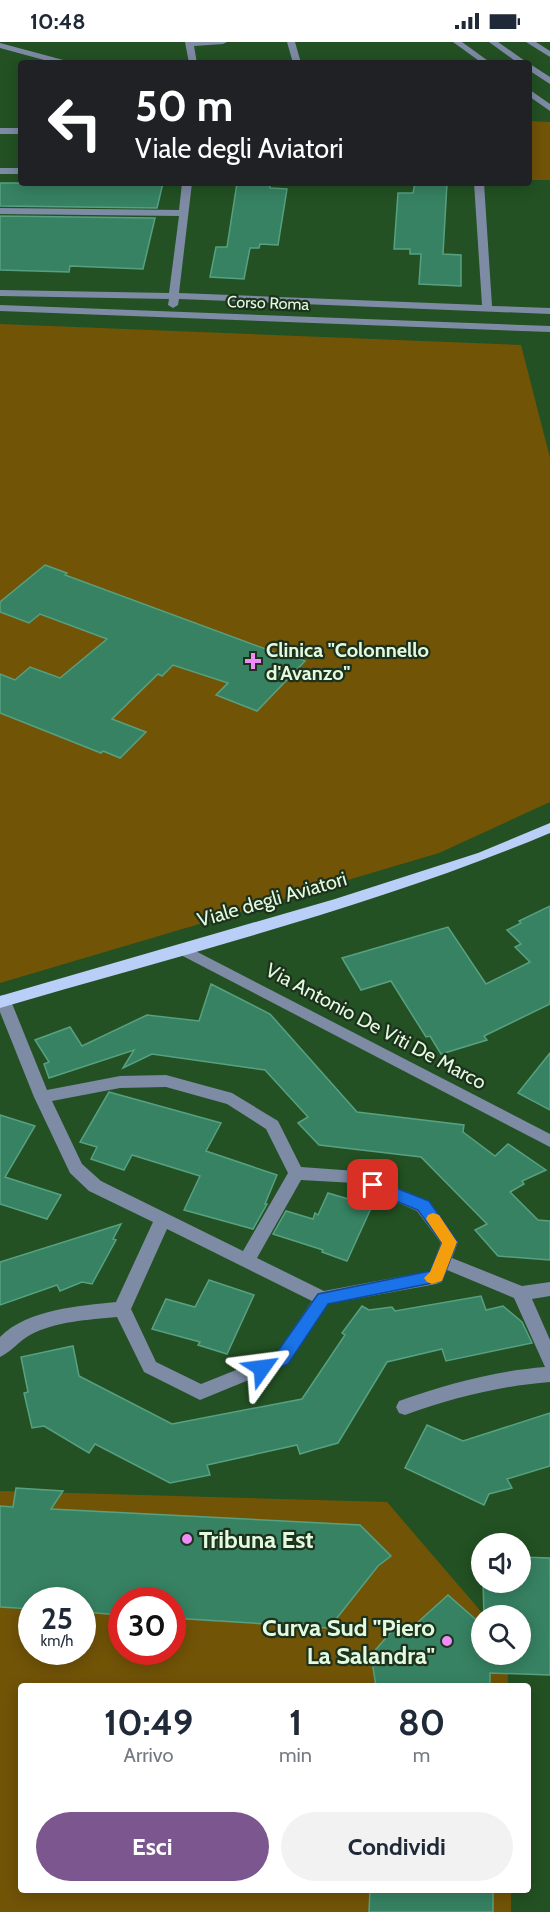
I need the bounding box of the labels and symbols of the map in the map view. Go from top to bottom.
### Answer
street label: Corso Roma [227,292,310,314]
place label: Clinica "Colonnello d'Avanzo" [266,638,429,685]
marker: Clinica "Colonnello d'Avanzo" [244,652,262,670]
street label: Viale degli Aviatori [194,866,350,932]
street label: Via Antonio De Viti De Marco [262,958,490,1094]
pin [347,1159,398,1210]
position arrow [230,1336,294,1400]
place label: Tribuna Est [199,1525,314,1554]
marker: Tribuna Est [180,1532,194,1546]
speed limit sign: 30 [108,1587,186,1665]
place label: Curva Sud "Piero La Salandra" [262,1613,435,1670]
marker: Curva Sud "Piero La Salandra" [440,1634,454,1648]

